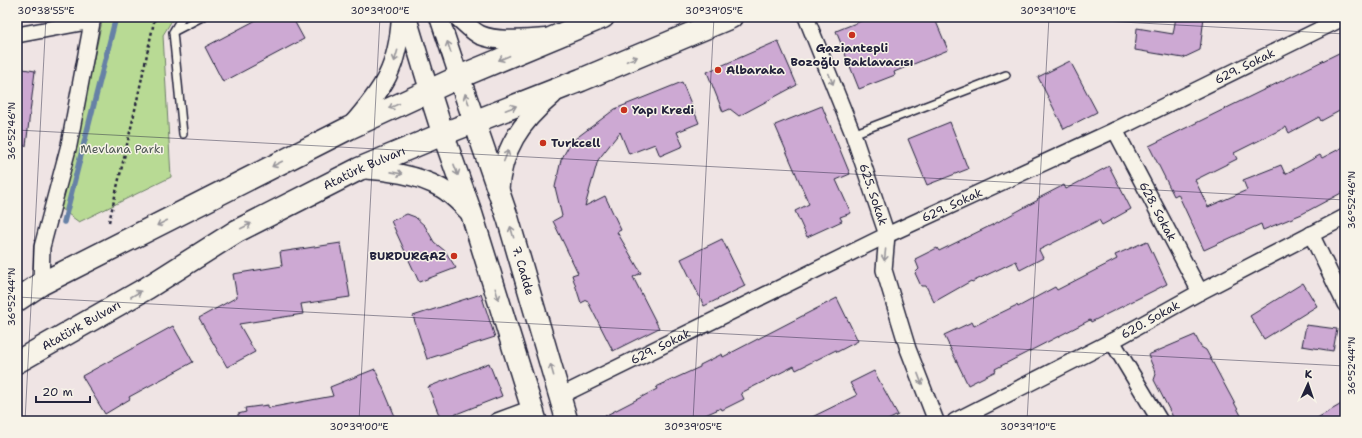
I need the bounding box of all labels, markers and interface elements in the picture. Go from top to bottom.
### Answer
text: 30°38'55"E [17,4,75,17]
text: 30°39'00"E [351,4,409,17]
text: 30°39'05"E [685,4,743,17]
text: 30°39'10"E [1020,4,1076,17]
marker: Gaziantepli Bozoğlu Baklavacısı [847,30,857,40]
place label: Gaziantepli Bozoğlu Baklavacısı [790,40,914,70]
one-way arrow [445,41,452,54]
street label: 629. Sokak [1212,45,1278,88]
one-way arrow [392,49,399,62]
one-way arrow [499,54,511,62]
one-way arrow [625,55,637,62]
place label: Albaraka [726,62,786,78]
marker: Albaraka [713,65,723,75]
one-way arrow [827,73,835,85]
one-way arrow [462,94,470,106]
text: 36°52'46"N [5,102,18,160]
place label: Yapı Kredi [632,102,695,118]
one-way arrow [388,103,400,110]
one-way arrow [504,103,516,111]
marker: Yapı Kredi [619,105,629,115]
place label: Turkcell [551,135,600,151]
marker: Turkcell [538,138,548,148]
park label: Mevlana Parkı [80,141,164,157]
street label: Atatürk Bulvarı [320,143,408,194]
one-way arrow [503,150,510,162]
one-way arrow [272,161,284,168]
street label: 625. Sokak [856,162,891,228]
one-way arrow [452,164,460,176]
one-way arrow [391,169,404,177]
text: 36°52'46"N [1345,171,1358,229]
street label: 628. Sokak [1136,179,1180,244]
street label: 629. Sokak [919,184,985,226]
one-way arrow [156,220,168,227]
one-way arrow [240,222,252,229]
one-way arrow [507,226,515,239]
street label: 7. Cadde [508,244,538,297]
place label: BURDURGAZ [369,248,446,264]
one-way arrow [882,248,889,261]
marker: BURDURGAZ [449,251,459,261]
text: 36°52'44"N [5,268,18,326]
one-way arrow [493,287,501,299]
one-way arrow [130,290,142,298]
street label: Atatürk Bulvarı [39,297,124,354]
street label: 620. Sokak [1118,297,1183,342]
street label: 629. Sokak [628,325,693,368]
text: 36°52'44"N [1345,337,1358,395]
one-way arrow [548,364,555,377]
north arrow [1288,364,1328,404]
text: K [1304,367,1313,382]
one-way arrow [916,373,924,385]
scale bar [36,378,90,404]
text: 20 m [42,384,73,400]
text: 30°39'00"E [330,420,388,433]
text: 30°39'05"E [664,420,722,433]
text: 30°39'10"E [1000,420,1056,433]

